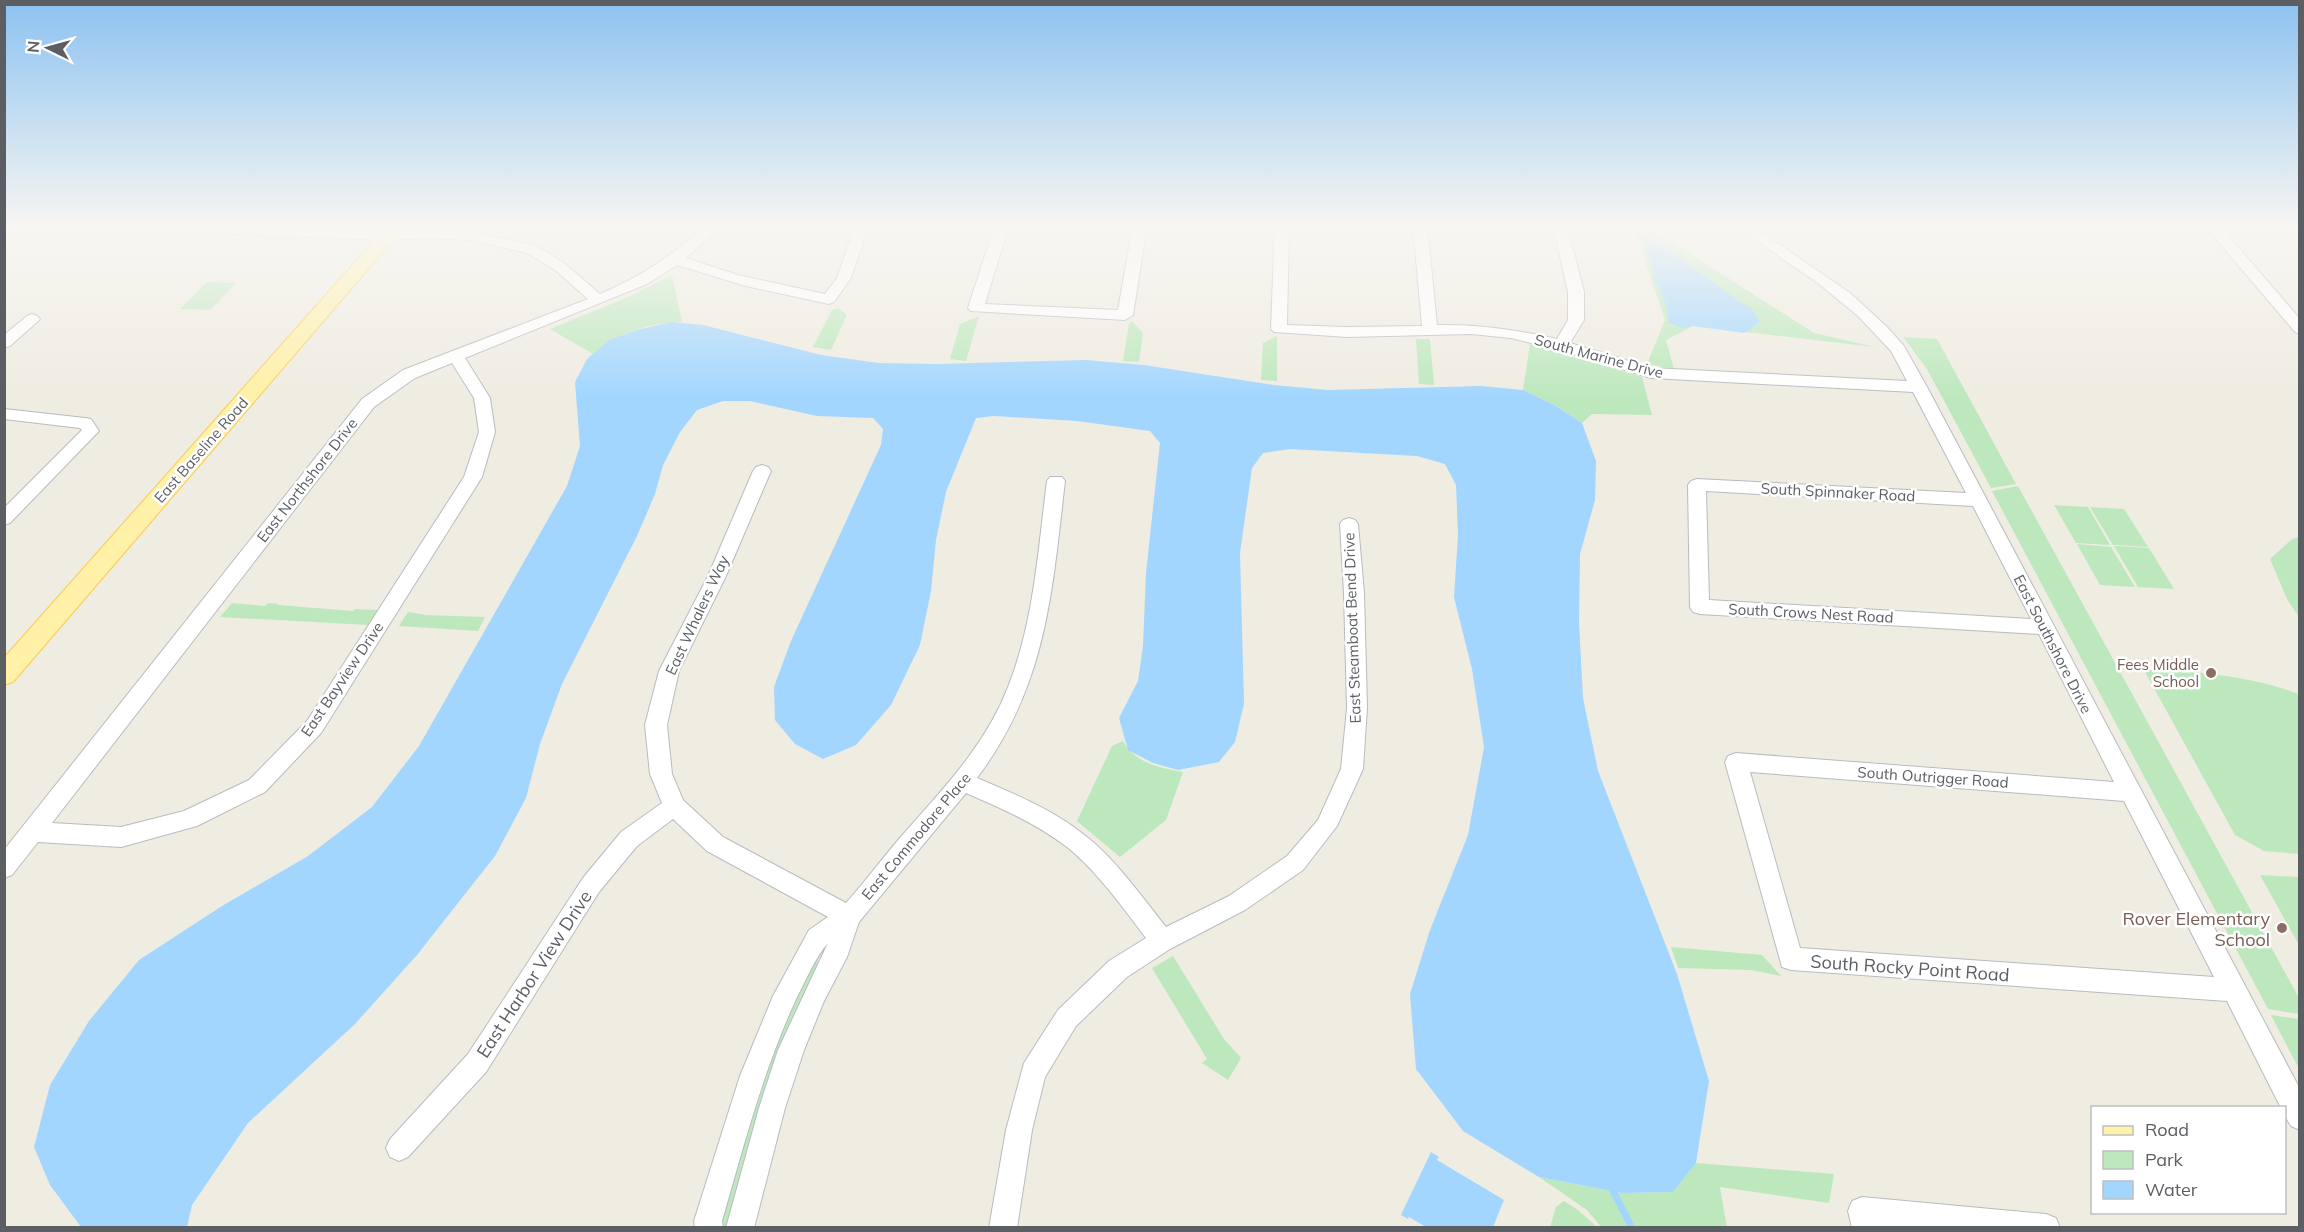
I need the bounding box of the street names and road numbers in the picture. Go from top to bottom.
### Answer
street label: South Marine Drive [1533,330,1665,382]
street label: East Baseline Road [150,393,252,507]
street label: East Northshore Drive [253,414,361,546]
street label: South Spinnaker Road [1760,478,1916,506]
street label: East Steamboat Bend Drive [1339,532,1365,724]
street label: East Whalers Way [661,552,733,678]
street label: East Southshore Drive [2010,571,2096,717]
street label: South Crows Nest Road [1728,599,1894,627]
street label: East Bayview Drive [297,618,387,740]
street label: South Outrigger Road [1857,762,2009,792]
street label: East Commodore Place [857,769,975,903]
street label: East Harbor View Drive [471,886,597,1062]
street label: South Rocky Point Road [1810,950,2010,986]

